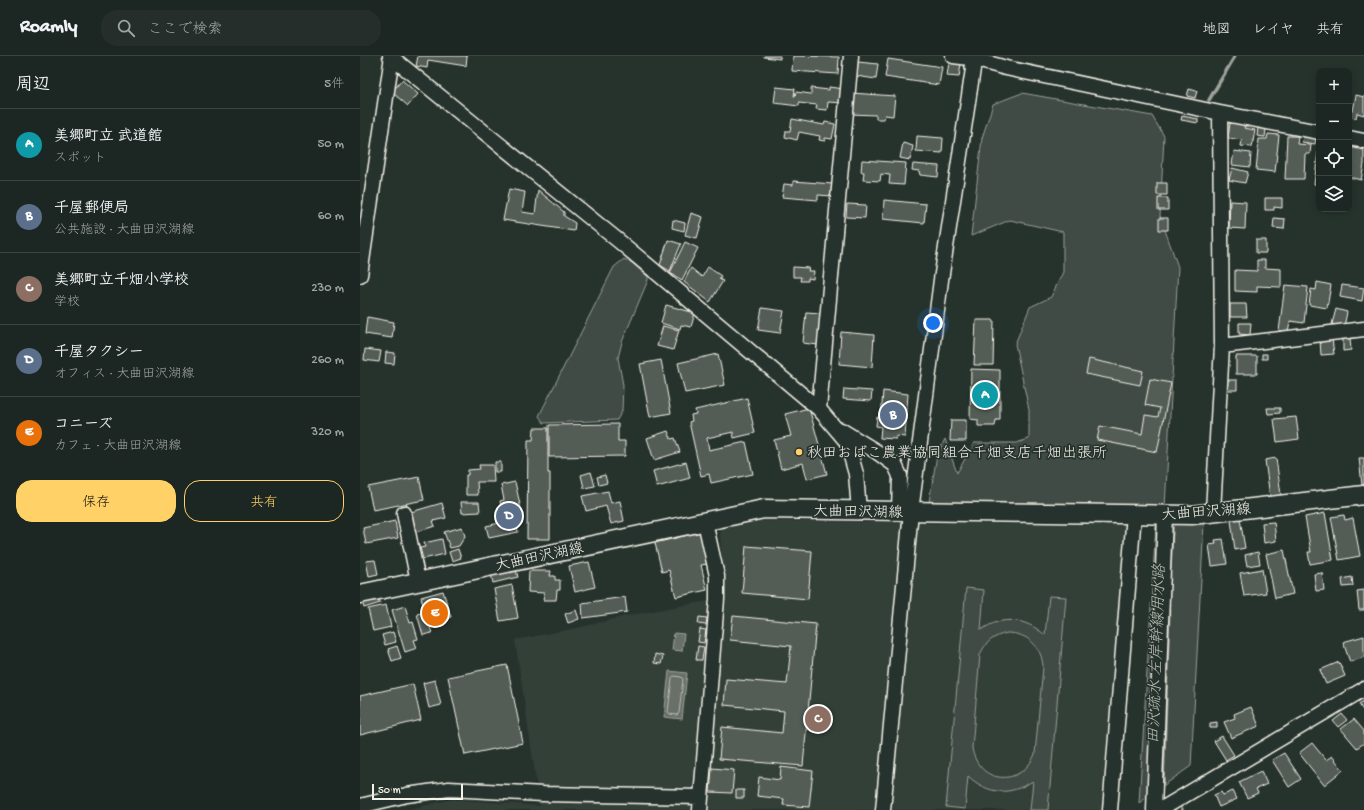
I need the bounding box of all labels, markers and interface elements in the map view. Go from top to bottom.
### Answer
search box [101,10,381,46]
text: Roamly [20,16,77,39]
icon: search [115,17,137,39]
text: ここで検索 [147,21,222,39]
text: 地図 [1203,22,1231,39]
text: レイヤ [1253,22,1294,39]
text: 共有 [1316,22,1344,39]
map controls [1316,68,1352,212]
button: + [1316,68,1352,104]
text: 周辺 [16,76,50,96]
text: 5件 [324,77,344,92]
button: − [1316,104,1352,140]
text: 美郷町立 武道館 [54,128,163,146]
text: A [25,137,33,152]
text: 50 m [317,137,344,152]
button: locate [1316,140,1352,176]
text: スポット [54,151,106,166]
button: layers [1316,176,1352,212]
text: 千屋郵便局 [54,200,129,218]
text: B [26,209,32,224]
text: 60 m [318,209,344,224]
text: 公共施設 · 大曲田沢湖線 [54,223,194,238]
text: 美郷町立千畑小学校 [54,272,189,290]
text: C [25,281,33,296]
text: 230 m [311,281,344,296]
text: 学校 [54,295,80,310]
your location [923,313,943,333]
text: 千屋タクシー [54,344,144,362]
text: D [25,353,33,368]
text: 260 m [311,353,344,368]
text: オフィス · 大曲田沢湖線 [54,367,194,382]
pin: A [972,380,998,410]
pin: B [880,400,906,430]
text: コニーズ [54,416,113,434]
text: E [25,425,33,440]
text: 320 m [311,425,344,440]
text: カフェ · 大曲田沢湖線 [54,439,181,454]
place label: 秋田おばこ農業協同組合千畑支店千畑出張所 [807,444,1107,463]
marker: 秋田おばこ農業協同組合千畑支店千畑出張所 [794,447,804,457]
button: 保存 [16,480,176,522]
button: 共有 [184,480,344,522]
street label: 大曲田沢湖線 [1161,500,1252,525]
pin: D [496,501,522,531]
street label: 大曲田沢湖線 [813,502,903,523]
street label: 大曲田沢湖線 [493,539,585,576]
water label: 田沢疏水 左岸幹線用水路 [1145,563,1171,744]
pin: E [422,598,448,628]
pin: C [805,704,831,734]
scale bar [372,782,463,801]
text: 50 m [378,785,400,797]

